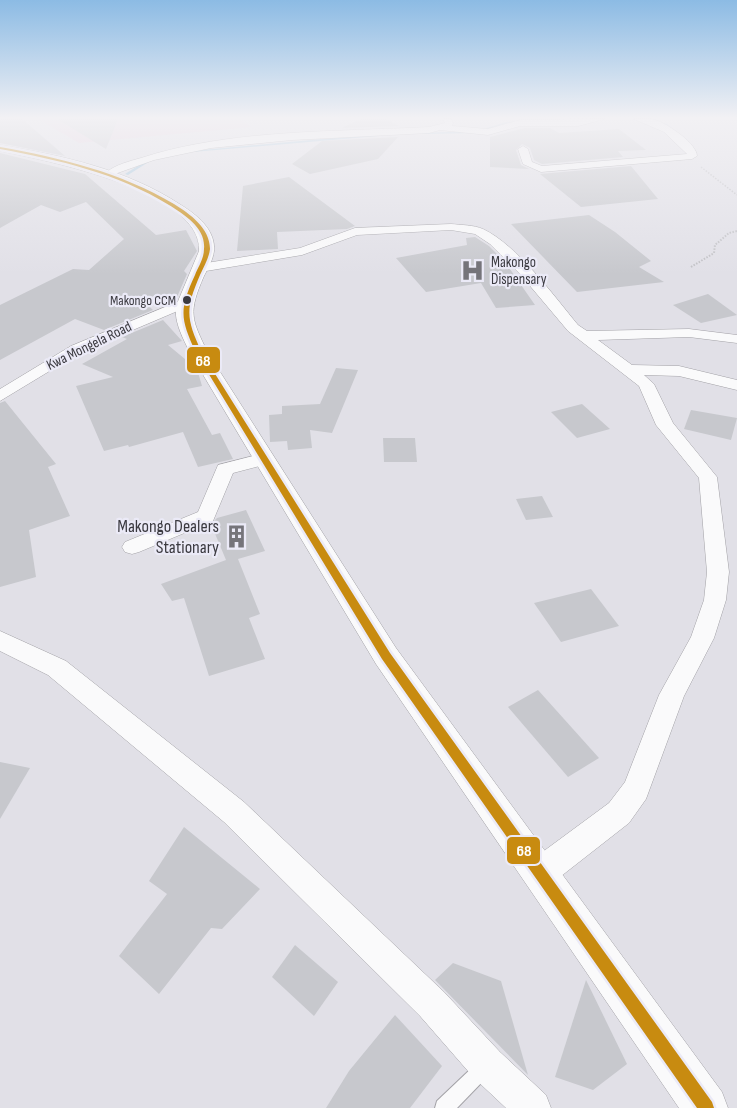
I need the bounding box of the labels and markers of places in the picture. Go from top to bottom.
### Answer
place label: Makongo Dispensary [491,253,547,289]
hospital icon: Makongo Dispensary [460,258,486,284]
place label: Makongo CCM [110,292,176,309]
marker: Makongo CCM [181,294,193,306]
place label: Makongo Dealers Stationary [117,516,219,558]
building icon: Makongo Dealers Stationary [224,523,250,549]

